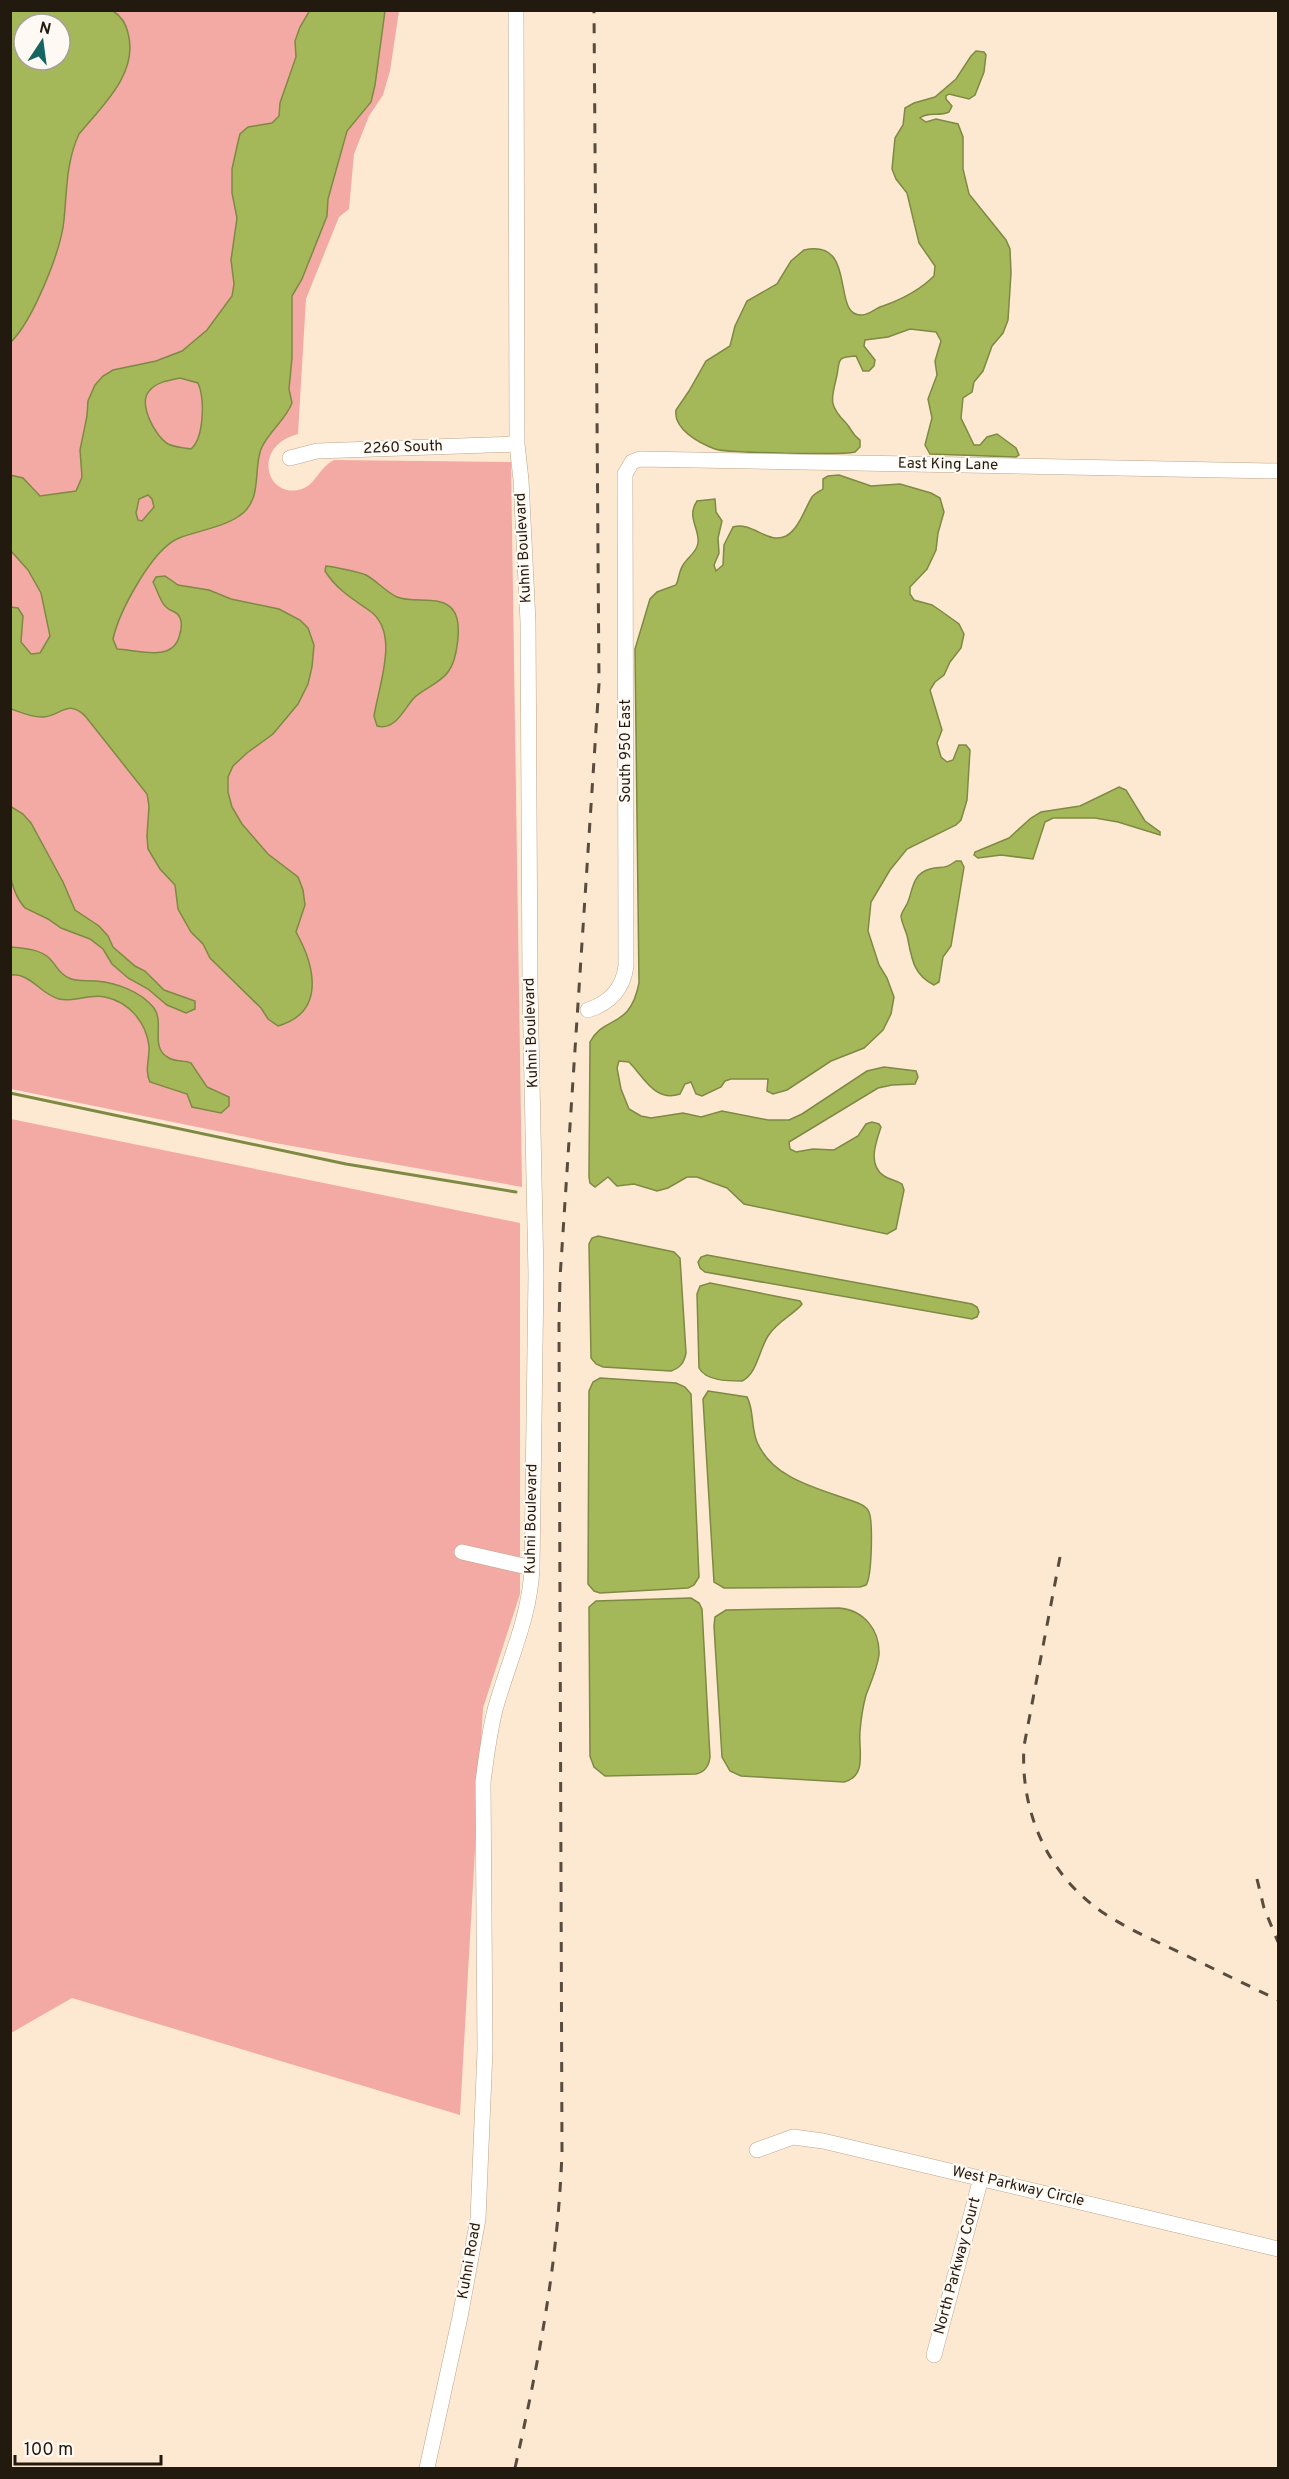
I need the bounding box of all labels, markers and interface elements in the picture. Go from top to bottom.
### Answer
north arrow [12,12,72,72]
text: N [37,18,53,40]
street label: 2260 South [363,437,443,459]
street label: East King Lane [898,455,998,475]
street label: Kuhni Boulevard [512,492,536,604]
street label: South 950 East [617,699,636,803]
street label: Kuhni Boulevard [521,977,543,1089]
street label: Kuhni Boulevard [522,1464,542,1574]
street label: West Parkway Circle [950,2163,1086,2211]
street label: North Parkway Court [931,2195,985,2337]
street label: Kuhni Road [454,2221,486,2301]
scale bar [15,2428,160,2466]
text: 100 m [24,2439,73,2462]

